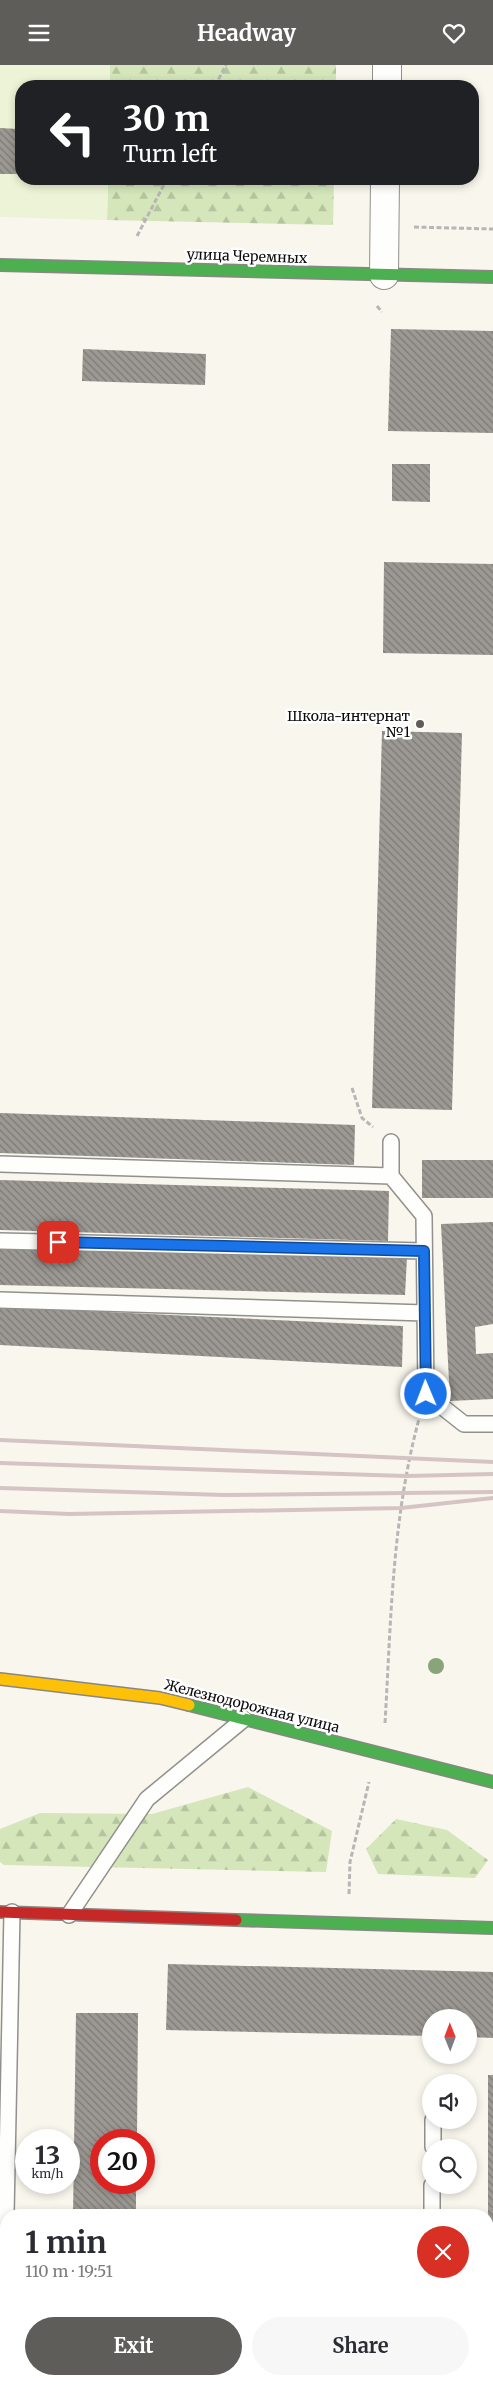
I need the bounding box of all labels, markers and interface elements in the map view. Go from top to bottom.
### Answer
icon: menu [25,19,53,47]
text: Headway [197,19,296,47]
icon: heart [440,19,468,47]
text: 30 m [123,97,209,141]
icon: left [40,100,105,165]
text: Turn left [123,140,217,168]
street label: улица Черемных [186,245,308,267]
place label: Школа-интернат №1 [287,707,410,741]
marker: Школа-интернат №1 [414,718,426,730]
pin [37,1221,79,1263]
icon: arrive [44,1228,72,1256]
position arrow [399,1367,451,1419]
street label: Железнодорожная улица [163,1676,342,1737]
north arrow [422,2009,478,2064]
map controls [422,2009,477,2194]
button: sound [422,2074,477,2129]
speed limit sign: 20 [90,2129,155,2194]
text: 13 [35,2139,60,2171]
button: search [422,2139,477,2194]
text: km/h [32,2166,63,2181]
text: 1 min [25,2223,107,2261]
button: close [417,2226,469,2278]
text: 110 m · 19:51 [25,2261,113,2281]
button: Exit [25,2317,242,2375]
button: Share [252,2317,469,2375]

